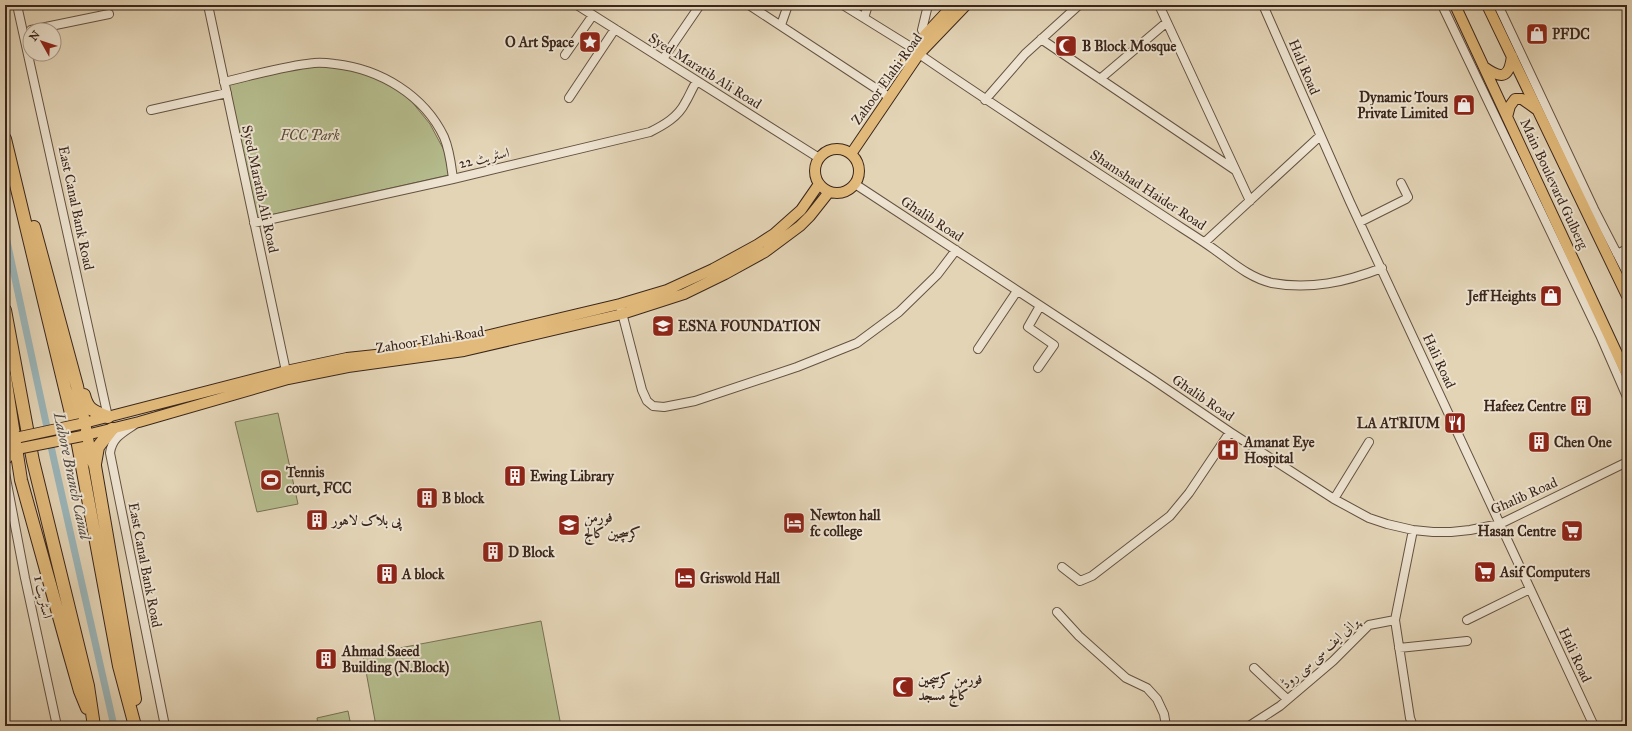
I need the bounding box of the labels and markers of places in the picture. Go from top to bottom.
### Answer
shop icon: PFDC [1524,21,1550,47]
place label: PFDC [1552,26,1590,43]
place icon: O Art Space [577,29,603,55]
mosque icon: B Block Mosque [1053,33,1079,59]
place label: O Art Space [505,34,574,52]
place label: B Block Mosque [1082,38,1177,56]
place label: Dynamic Tours Private Limited [1357,89,1449,122]
shop icon: Dynamic Tours Private Limited [1451,92,1477,118]
shop icon: Jeff Heights [1538,283,1564,309]
place label: Jeff Heights [1465,288,1536,306]
school or university icon: ESNA FOUNDATION [650,313,676,339]
place label: ESNA FOUNDATION [678,318,821,335]
building icon: Hafeez Centre [1568,393,1594,419]
place label: Hafeez Centre [1483,398,1566,415]
restaurant icon: LA ATRIUM [1442,410,1468,436]
place label: LA ATRIUM [1357,415,1441,432]
building icon: Chen One [1526,429,1552,455]
place label: Amanat Eye Hospital [1243,434,1315,468]
place label: Chen One [1554,434,1612,451]
hospital icon: Amanat Eye Hospital [1215,437,1241,463]
building icon: Ewing Library [502,463,528,489]
place label: Tennis court, FCC [285,464,352,497]
sports icon: Tennis court, FCC [258,467,284,493]
place label: Ewing Library [530,468,615,486]
building icon: B block [414,485,440,511]
place label: B block [442,490,485,507]
building icon: پی بلاک لاہور [304,507,330,533]
place label: Newton hall fc college [809,507,882,541]
place label: فورمن کرسچین کالج [584,509,640,545]
hotel icon: Newton hall fc college [781,510,807,536]
place label: پی بلاک لاہور [330,512,403,531]
school or university icon: فورمن کرسچین کالج [556,512,582,538]
supermarket icon: Hasan Centre [1559,518,1585,544]
place label: Hasan Centre [1478,523,1556,540]
building icon: D Block [480,539,506,565]
place label: D Block [508,544,555,561]
supermarket icon: Asif Computers [1472,559,1498,585]
building icon: A block [374,561,400,587]
place label: Asif Computers [1499,564,1590,582]
hotel icon: Griswold Hall [672,565,698,591]
place label: A block [401,566,445,583]
place label: Griswold Hall [700,570,781,587]
place label: Ahmad Saeed Building (N.Block) [341,643,449,677]
building icon: Ahmad Saeed Building (N.Block) [313,646,339,672]
place label: فورمن کرسچین کالج مسجد [918,671,982,707]
mosque icon: فورمن کرسچین کالج مسجد [890,674,916,700]

